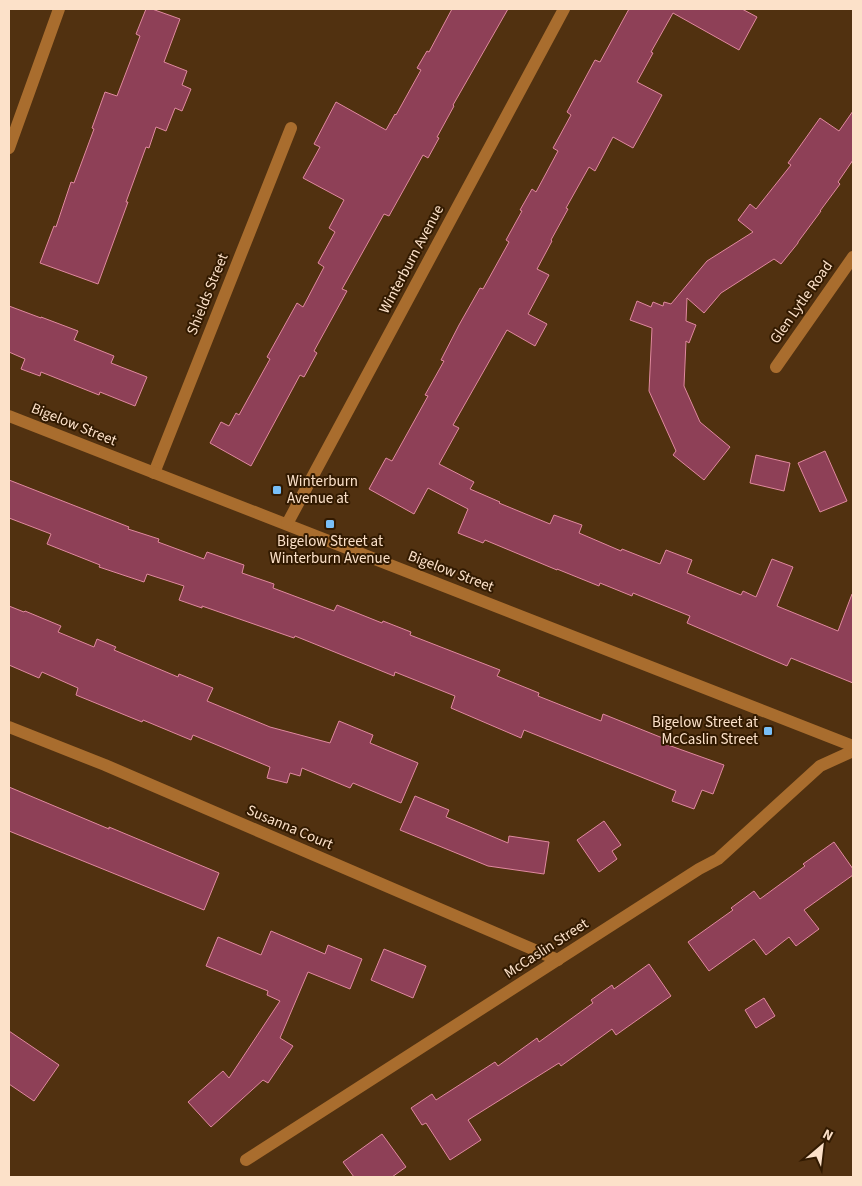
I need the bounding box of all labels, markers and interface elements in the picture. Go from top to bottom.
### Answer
street label: Winterburn Avenue [374,201,449,317]
street label: Shields Street [182,250,233,338]
street label: Glen Lytle Road [765,257,838,348]
street label: Bigelow Street [28,398,120,451]
place label: Winterburn Avenue at [287,471,358,509]
marker: Winterburn Avenue at [271,484,283,496]
marker: Bigelow Street at Winterburn Avenue [324,518,336,530]
place label: Bigelow Street at Winterburn Avenue [270,531,390,569]
street label: Bigelow Street [405,545,497,597]
place label: Bigelow Street at McCaslin Street [652,712,758,750]
marker: Bigelow Street at McCaslin Street [762,725,774,737]
street label: Susanna Court [243,800,336,855]
street label: McCaslin Street [500,913,592,983]
north arrow [797,1121,847,1171]
text: N [819,1124,836,1146]

